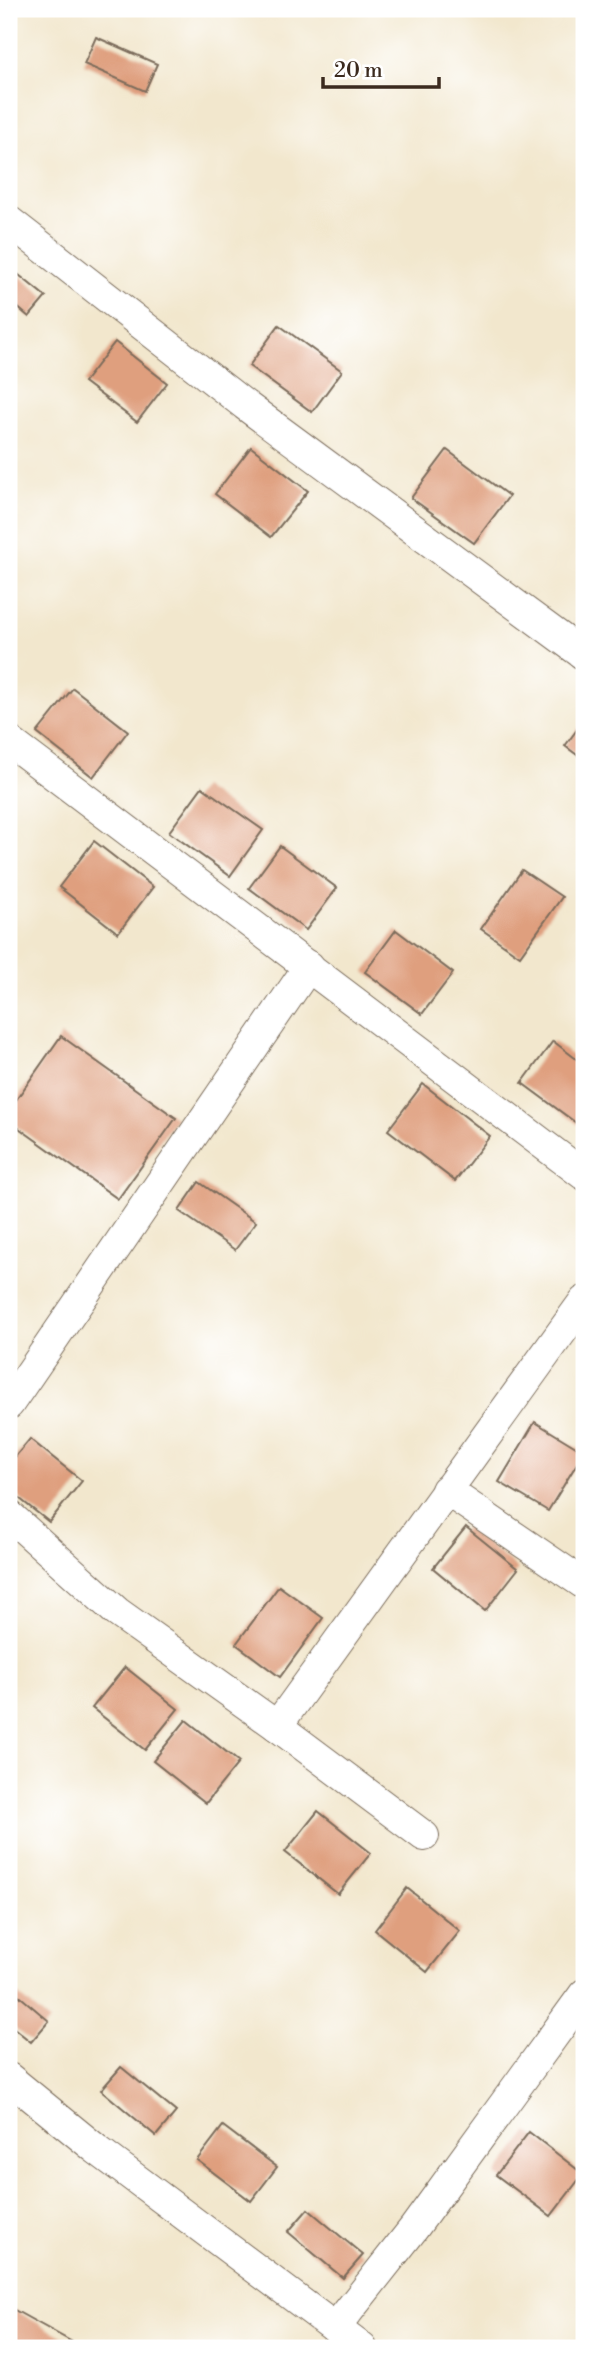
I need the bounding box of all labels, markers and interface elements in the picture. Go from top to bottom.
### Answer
scale bar [323,46,439,90]
text: 20 m [334,58,383,84]

